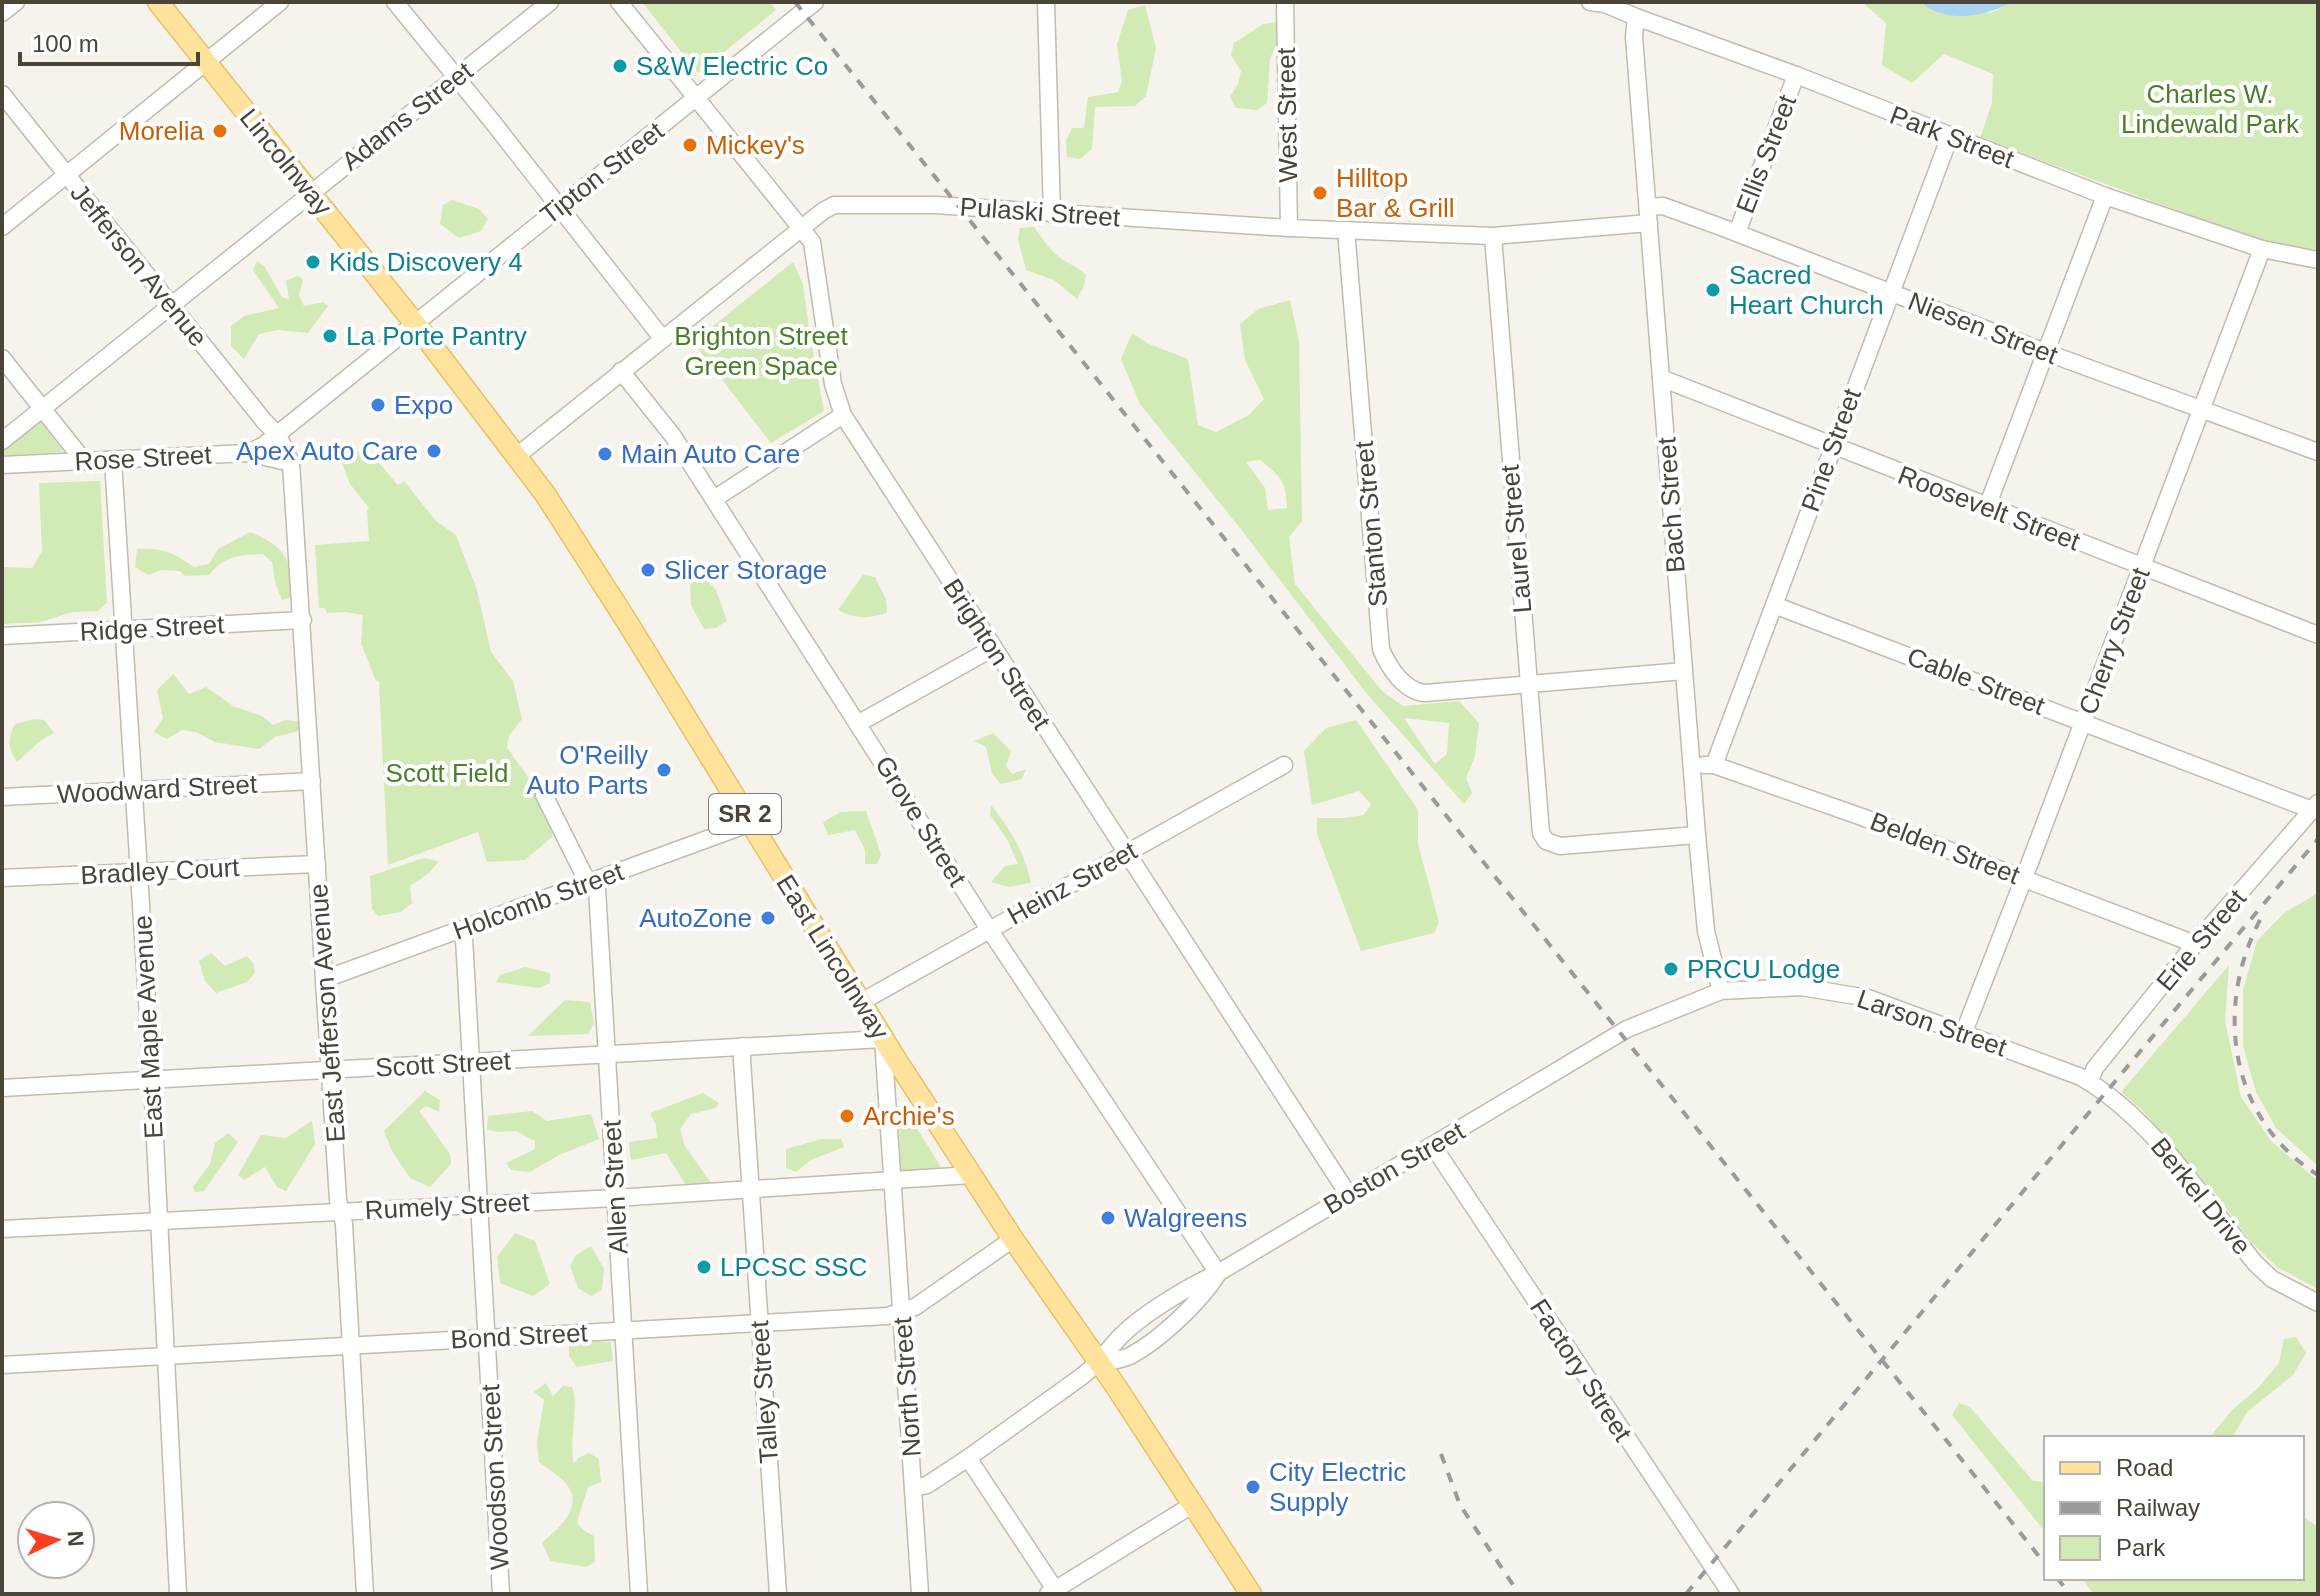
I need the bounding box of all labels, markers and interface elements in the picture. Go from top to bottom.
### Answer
scale bar [20,16,198,66]
text: 100 m [32,30,99,57]
street label: West Street [1271,46,1303,183]
place label: S&W Electric Co [636,51,828,81]
street label: Adams Street [336,55,479,176]
marker: S&W Electric Co [611,57,629,75]
park label: Charles W. Lindewald Park [2121,79,2300,139]
street label: Ellis Street [1730,90,1803,217]
street label: Park Street [1886,100,2019,175]
street label: Lincolnway [234,103,338,221]
street label: Tipton Street [534,115,670,230]
place label: Morelia [119,116,205,146]
marker: Morelia [211,122,229,140]
place label: Mickey's [706,130,805,160]
marker: Mickey's [681,136,699,154]
place label: Hilltop Bar & Grill [1336,163,1454,223]
street label: Jefferson Avenue [64,178,214,352]
marker: Hilltop Bar & Grill [1311,184,1329,202]
street label: Pulaski Street [959,191,1122,233]
place label: Kids Discovery 4 [329,247,523,277]
marker: Kids Discovery 4 [304,253,322,271]
place label: Sacred Heart Church [1729,260,1884,320]
marker: Sacred Heart Church [1704,281,1722,299]
street label: Niesen Street [1904,286,2063,371]
place label: La Porte Pantry [346,321,527,351]
park label: Brighton Street Green Space [674,321,848,381]
marker: La Porte Pantry [321,327,339,345]
street label: Pine Street [1795,384,1867,516]
place label: Expo [394,390,453,420]
marker: Expo [369,396,387,414]
street label: Bach Street [1651,435,1691,574]
place label: Apex Auto Care [236,436,418,466]
street label: Rose Street [74,439,213,477]
place label: Main Auto Care [621,439,800,469]
street label: Stanton Street [1349,439,1393,608]
marker: Apex Auto Care [425,442,443,460]
marker: Main Auto Care [596,445,614,463]
street label: Roosevelt Street [1894,460,2085,557]
street label: Laurel Street [1495,463,1537,614]
place label: Slicer Storage [664,555,827,585]
marker: Slicer Storage [639,561,657,579]
street label: Cherry Street [2072,563,2156,719]
street label: Brighton Street [937,573,1057,736]
street label: Ridge Street [79,609,226,647]
street label: Cable Street [1903,641,2050,721]
place label: O'Reilly Auto Parts [527,740,648,800]
street label: Grove Street [869,751,973,892]
park label: Scott Field [386,758,508,788]
marker: O'Reilly Auto Parts [655,761,673,779]
street label: Woodward Street [56,769,259,809]
road number: SR 2 [709,794,781,834]
street label: Belden Street [1866,806,2025,891]
street label: Heinz Street [1002,835,1143,931]
street label: Bradley Court [80,852,241,890]
street label: Holcomb Street [449,856,628,946]
street label: East Lincolnway [770,869,896,1045]
street label: East Jefferson Avenue [303,883,351,1143]
street label: Erie Street [2150,883,2252,997]
place label: AutoZone [639,903,752,933]
marker: AutoZone [759,909,777,927]
street label: East Maple Avenue [127,915,169,1139]
place label: PRCU Lodge [1687,954,1840,984]
marker: PRCU Lodge [1662,960,1680,978]
street label: Larson Street [1853,983,2011,1063]
street label: Scott Street [374,1045,512,1083]
place label: Archie's [863,1101,955,1131]
marker: Archie's [838,1107,856,1125]
street label: Boston Street [1318,1115,1470,1220]
street label: Allen Street [596,1118,633,1255]
street label: Berkel Drive [2145,1132,2257,1260]
street label: Rumely Street [364,1187,531,1225]
place label: Walgreens [1124,1203,1247,1233]
marker: Walgreens [1099,1209,1117,1227]
place label: LPCSC SSC [720,1252,867,1282]
marker: LPCSC SSC [695,1258,713,1276]
street label: Factory Street [1524,1293,1638,1447]
street label: North Street [887,1315,927,1458]
street label: Bond Street [450,1317,589,1355]
street label: Talley Street [744,1319,784,1464]
street label: Woodson Street [475,1383,515,1571]
legend [2044,1436,2304,1580]
text: Road [2116,1454,2173,1481]
place label: City Electric Supply [1269,1457,1406,1517]
marker: City Electric Supply [1244,1478,1262,1496]
text: Railway [2116,1494,2200,1521]
north arrow [16,1500,96,1580]
text: N [62,1530,88,1547]
text: Park [2116,1534,2166,1561]

